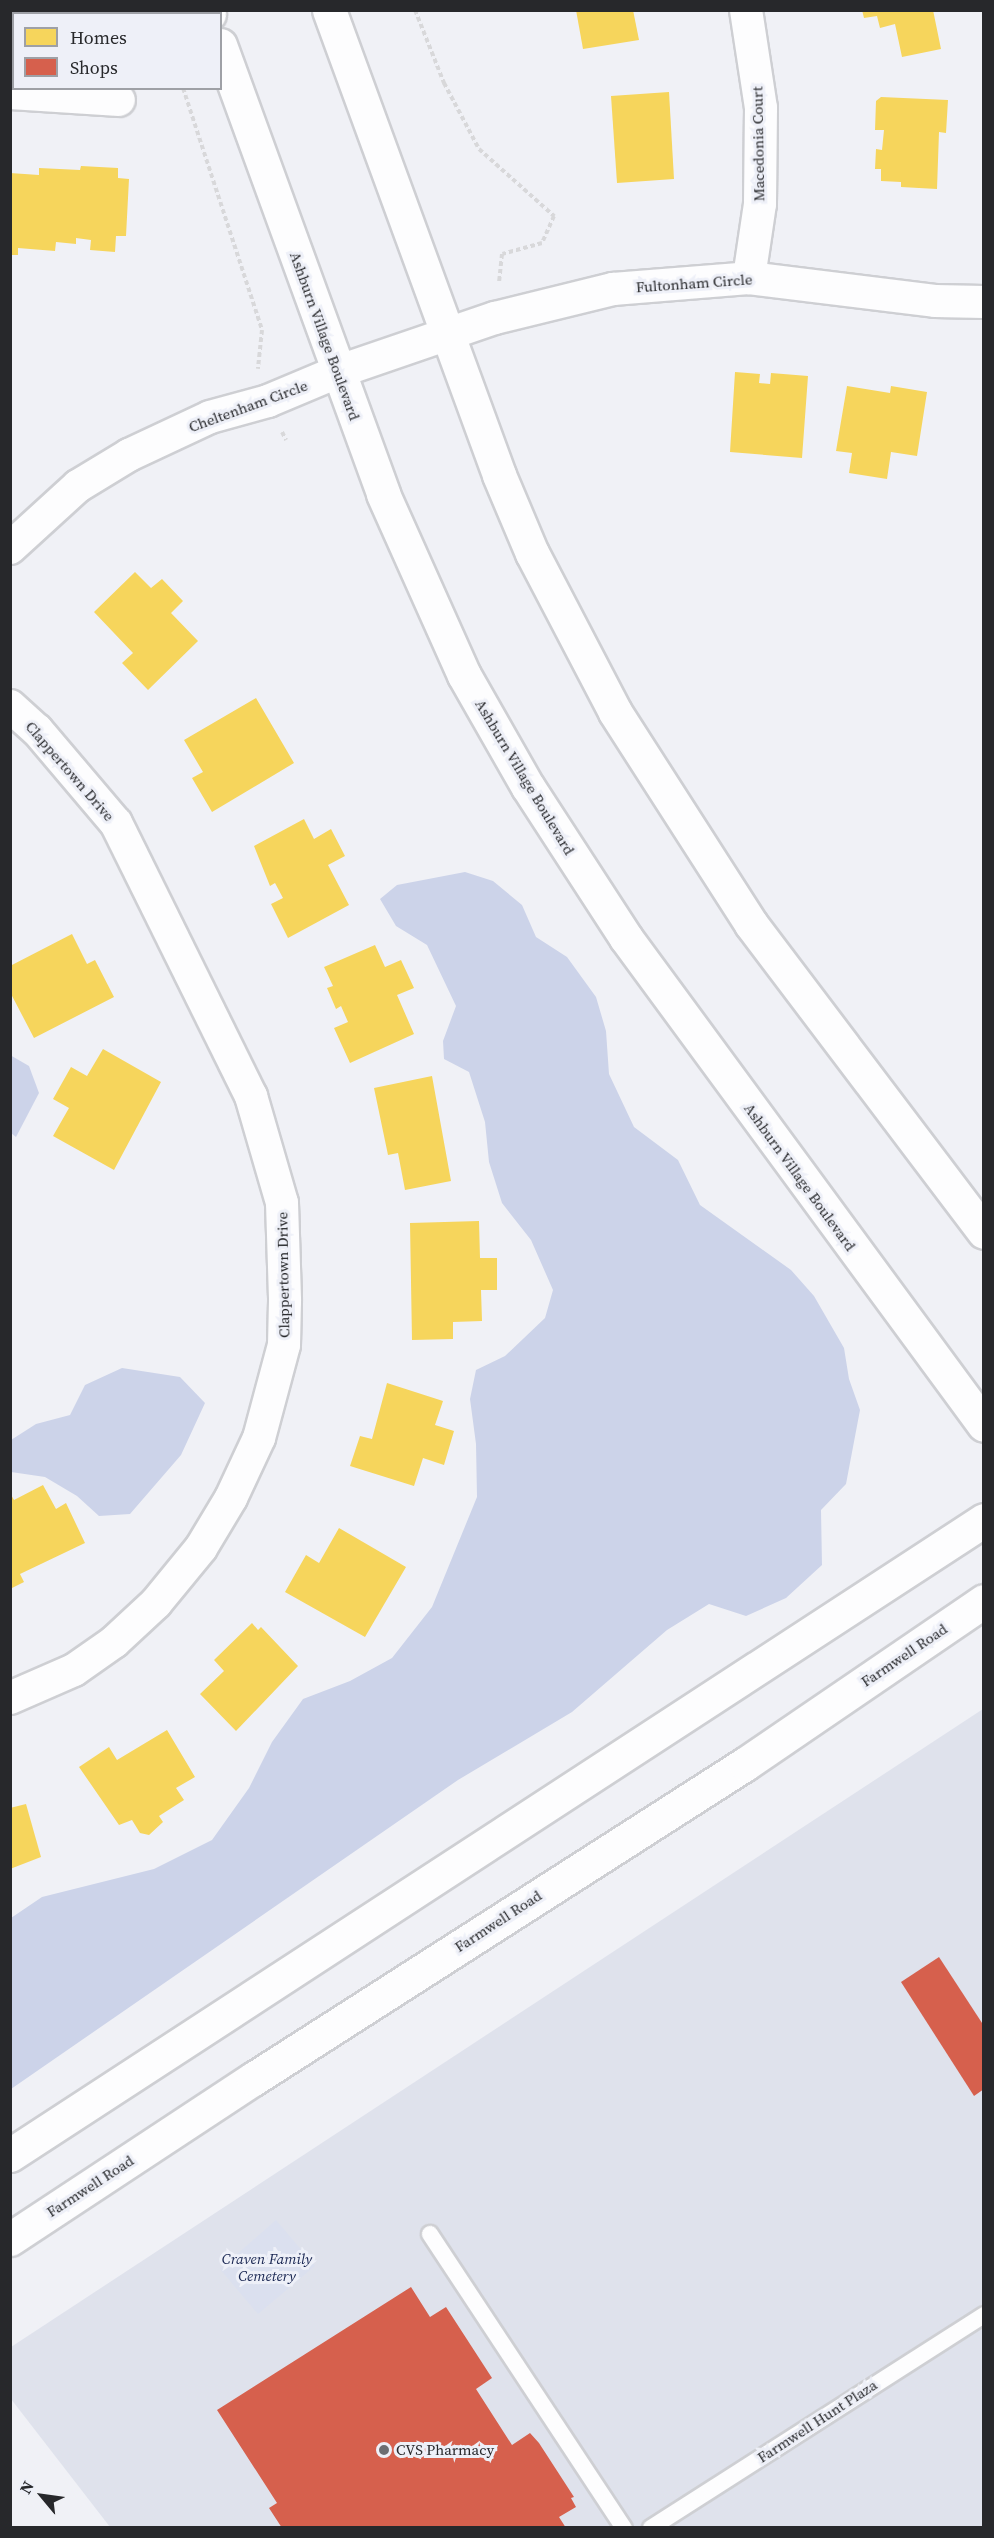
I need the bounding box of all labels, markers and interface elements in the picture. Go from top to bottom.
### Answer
legend [12,12,222,90]
text: Homes [70,25,127,50]
text: Shops [70,55,118,80]
street label: Macedonia Court [748,86,768,202]
street label: Ashburn Village Boulevard [286,249,364,423]
street label: Fultonham Circle [635,270,753,296]
street label: Cheltenham Circle [186,376,310,436]
street label: Ashburn Village Boulevard [471,696,579,858]
street label: Clappertown Drive [22,718,118,824]
street label: Ashburn Village Boulevard [740,1099,860,1255]
street label: Clappertown Drive [273,1212,293,1338]
street label: Farmwell Road [857,1620,951,1690]
street label: Farmwell Road [451,1886,545,1956]
street label: Farmwell Road [43,2151,137,2221]
park label: Craven Family Cemetery [222,2249,312,2284]
street label: Farmwell Hunt Plaza [754,2376,880,2466]
place label: CVS Pharmacy [396,2441,494,2459]
marker: CVS Pharmacy [377,2443,391,2457]
north arrow [12,2466,72,2526]
text: N [14,2477,39,2498]

